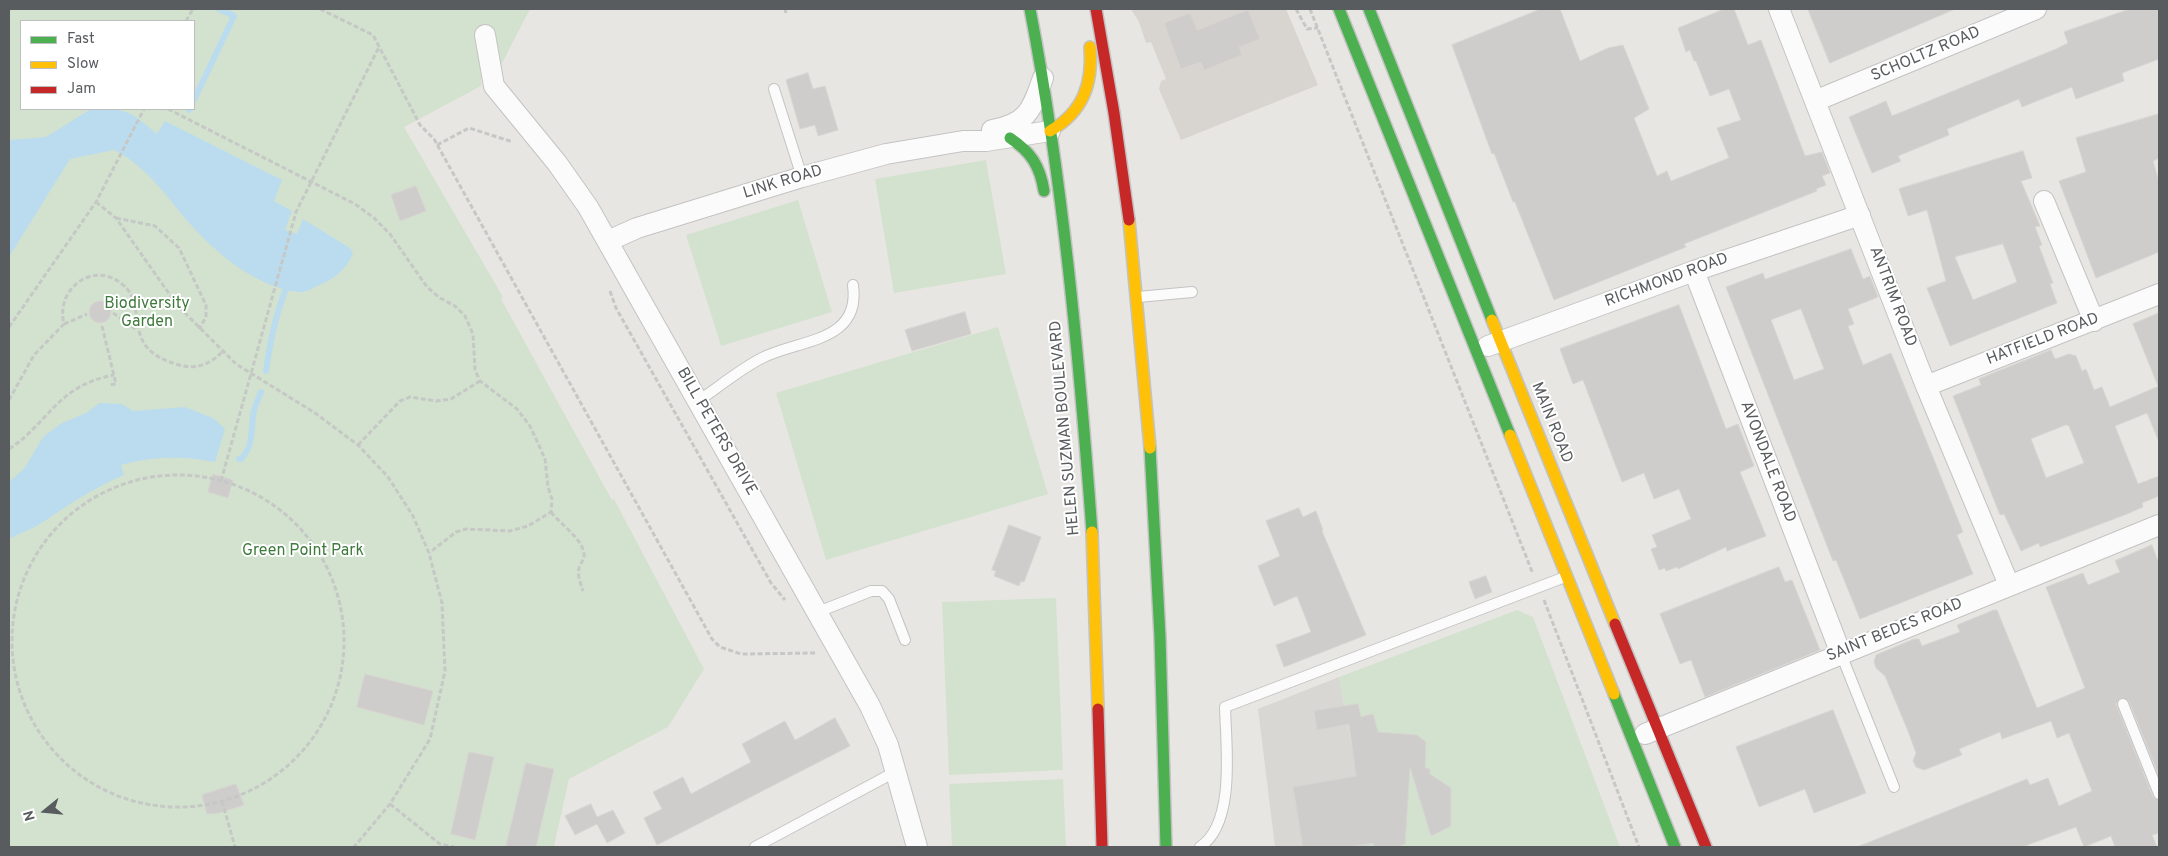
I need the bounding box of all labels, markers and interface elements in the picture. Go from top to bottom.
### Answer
legend [20,20,195,110]
street label: SCHOLTZ ROAD [1869,23,1983,87]
text: Fast [67,30,95,49]
text: Slow [67,55,99,74]
text: Jam [67,80,96,99]
street label: LINK ROAD [741,162,825,204]
street label: ANTRIM ROAD [1864,244,1920,350]
street label: RICHMOND ROAD [1603,250,1731,312]
park label: Biodiversity Garden [104,295,190,333]
street label: HATFIELD ROAD [1984,310,2102,370]
street label: HELEN SUZMAN BOULEVARD [1047,320,1085,536]
street label: BILL PETERS DRIVE [672,365,760,499]
street label: MAIN ROAD [1526,380,1576,466]
street label: AVONDALE ROAD [1735,399,1799,525]
park label: Green Point Park [242,542,364,562]
street label: SAINT BEDES ROAD [1824,595,1966,667]
north arrow [20,786,70,836]
text: N [21,808,40,823]

